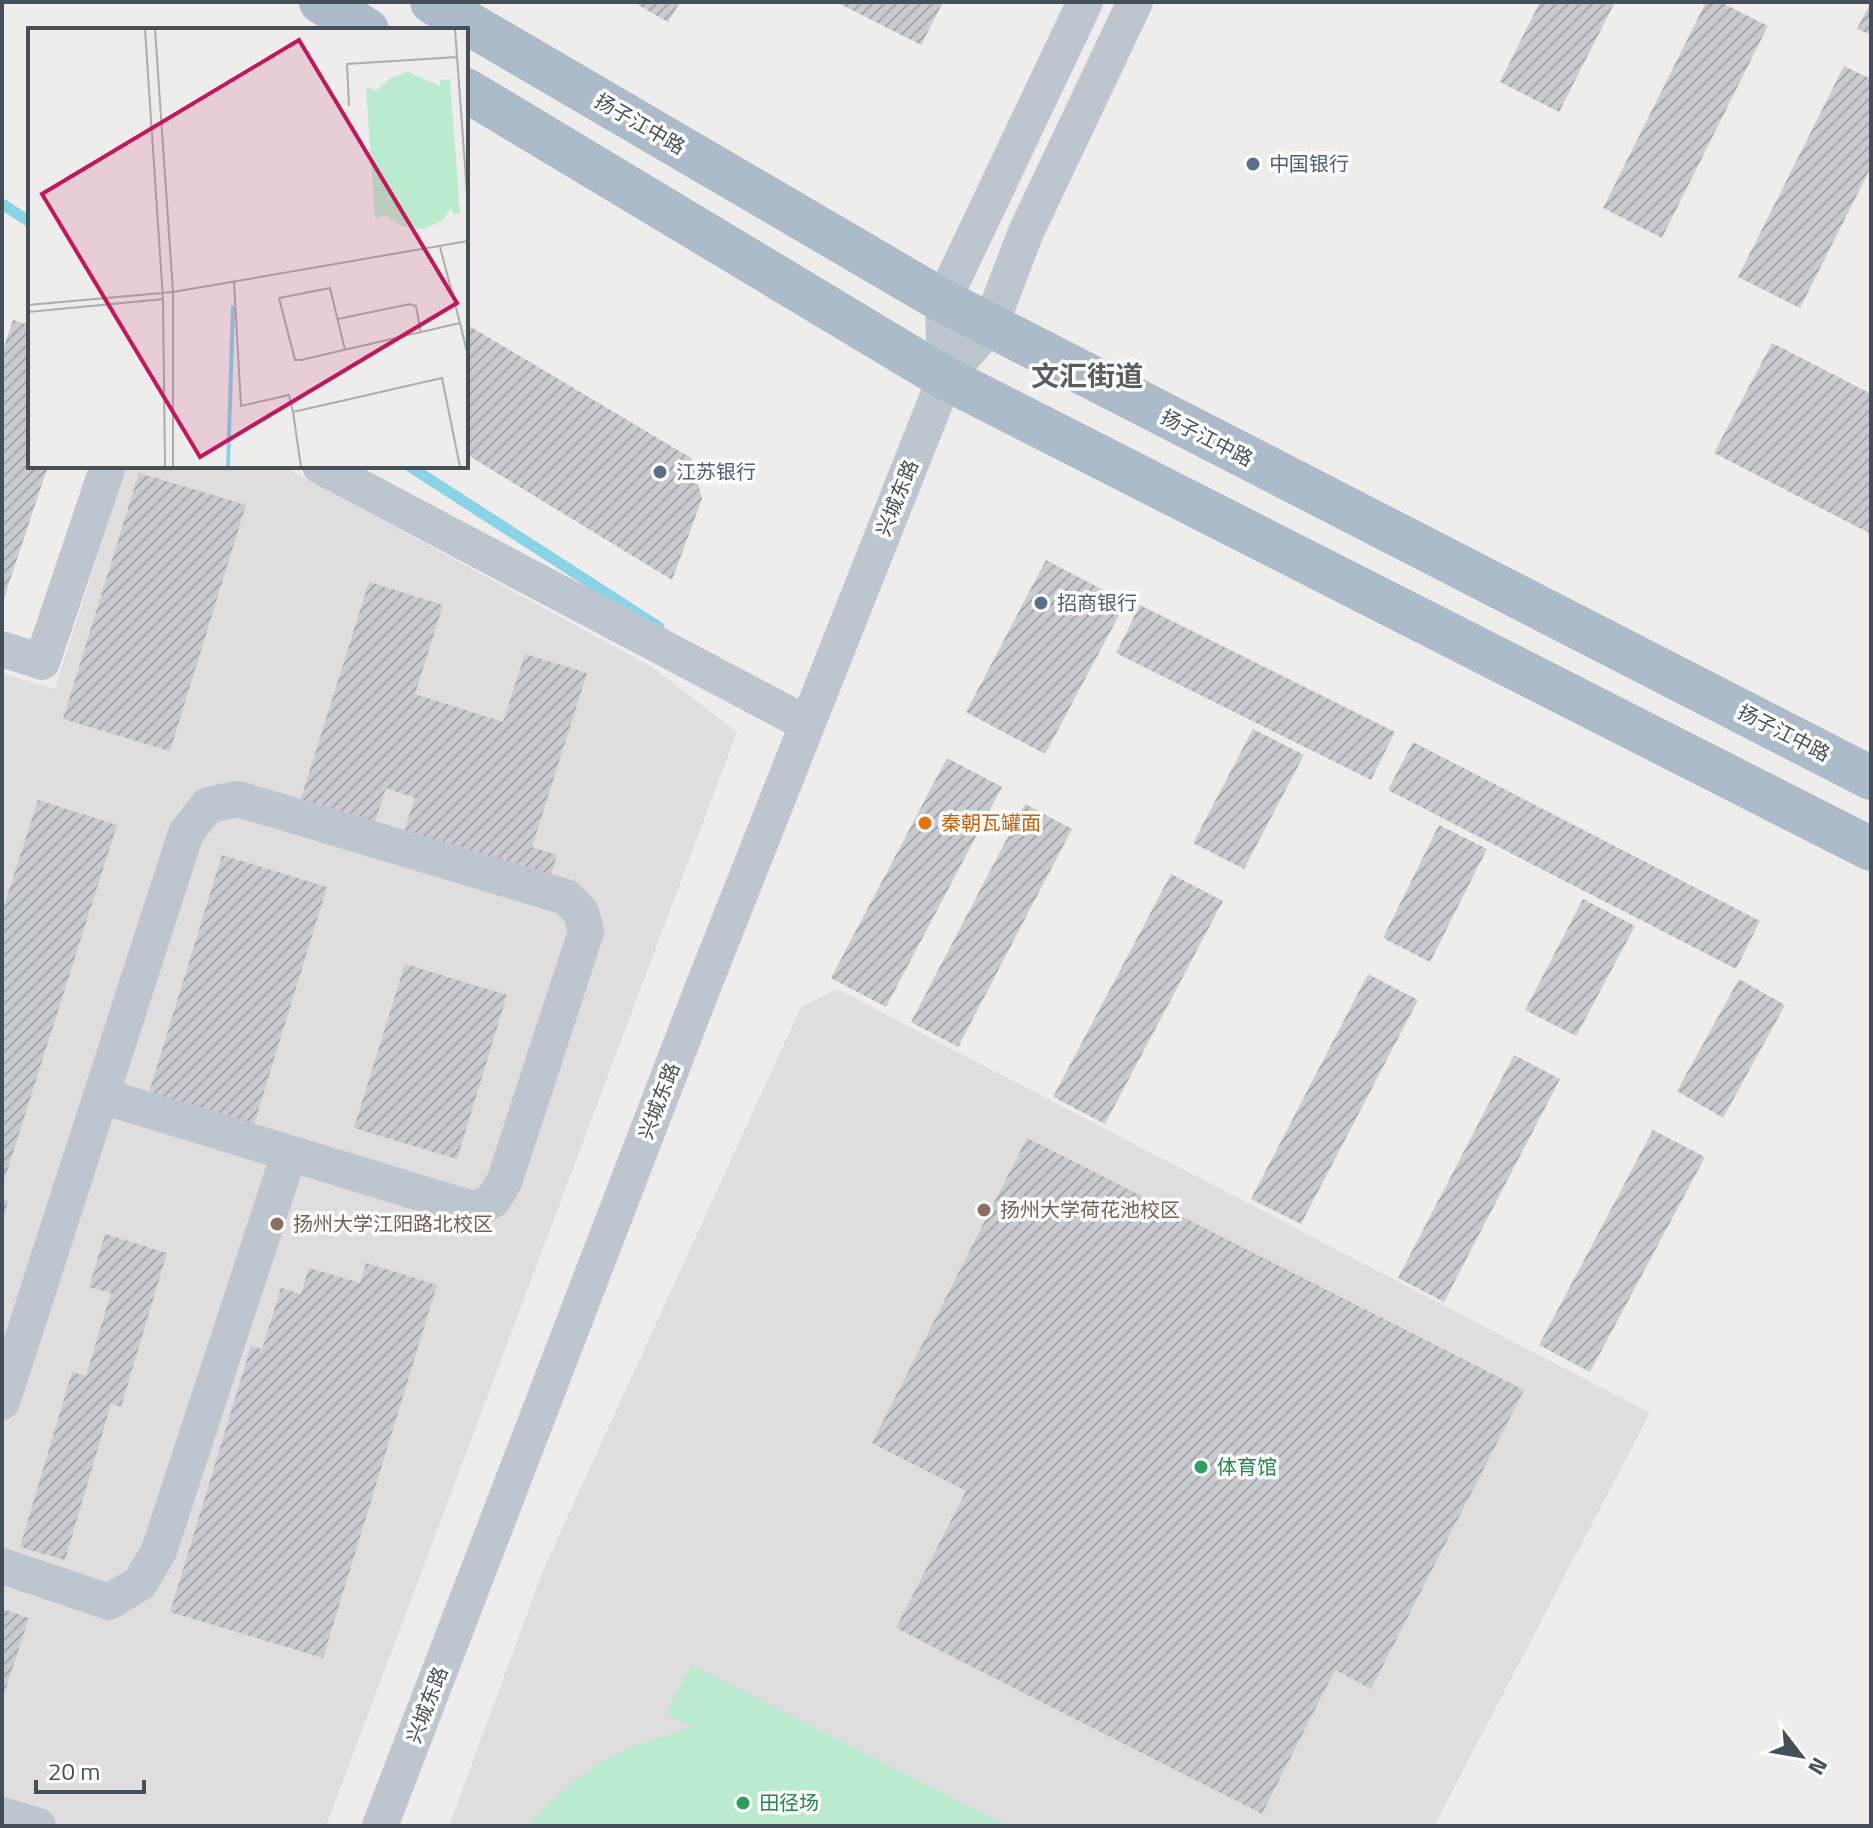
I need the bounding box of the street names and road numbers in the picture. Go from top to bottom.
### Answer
street label: 扬子江中路 [589,85,691,162]
street label: 扬子江中路 [1156,401,1259,474]
street label: 兴城东路 [867,455,926,541]
street label: 扬子江中路 [1733,696,1836,769]
street label: 兴城东路 [630,1058,687,1144]
street label: 兴城东路 [398,1662,455,1748]

